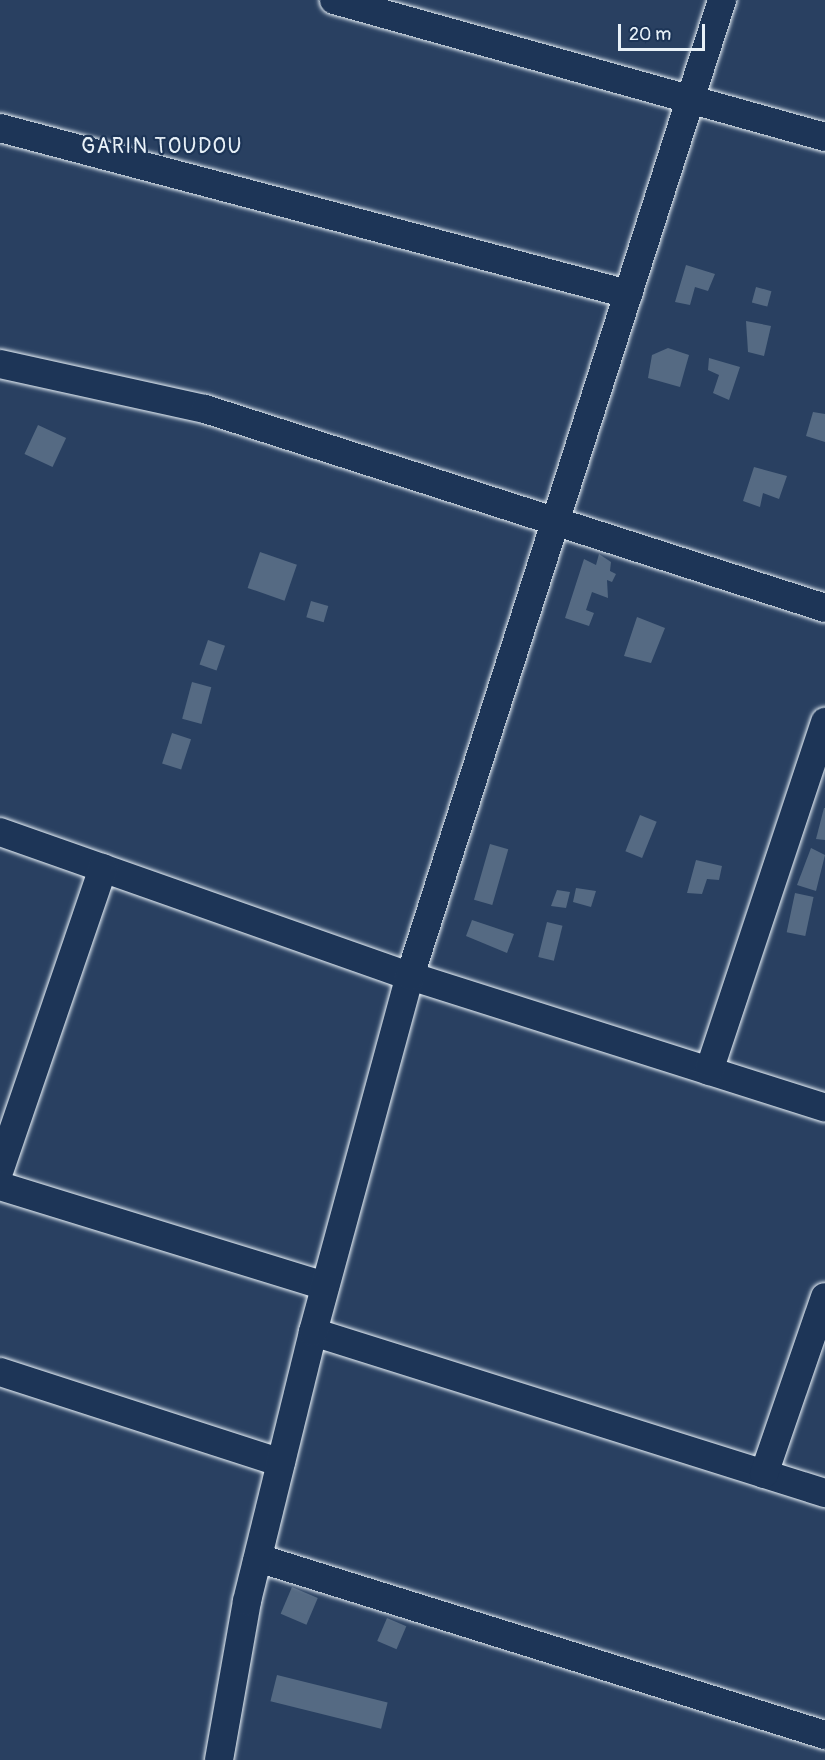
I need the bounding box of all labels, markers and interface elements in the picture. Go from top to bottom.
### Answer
scale bar [621,12,708,50]
text: 20 m [629,23,671,46]
district label: GARIN TOUDOU [81,134,243,160]

